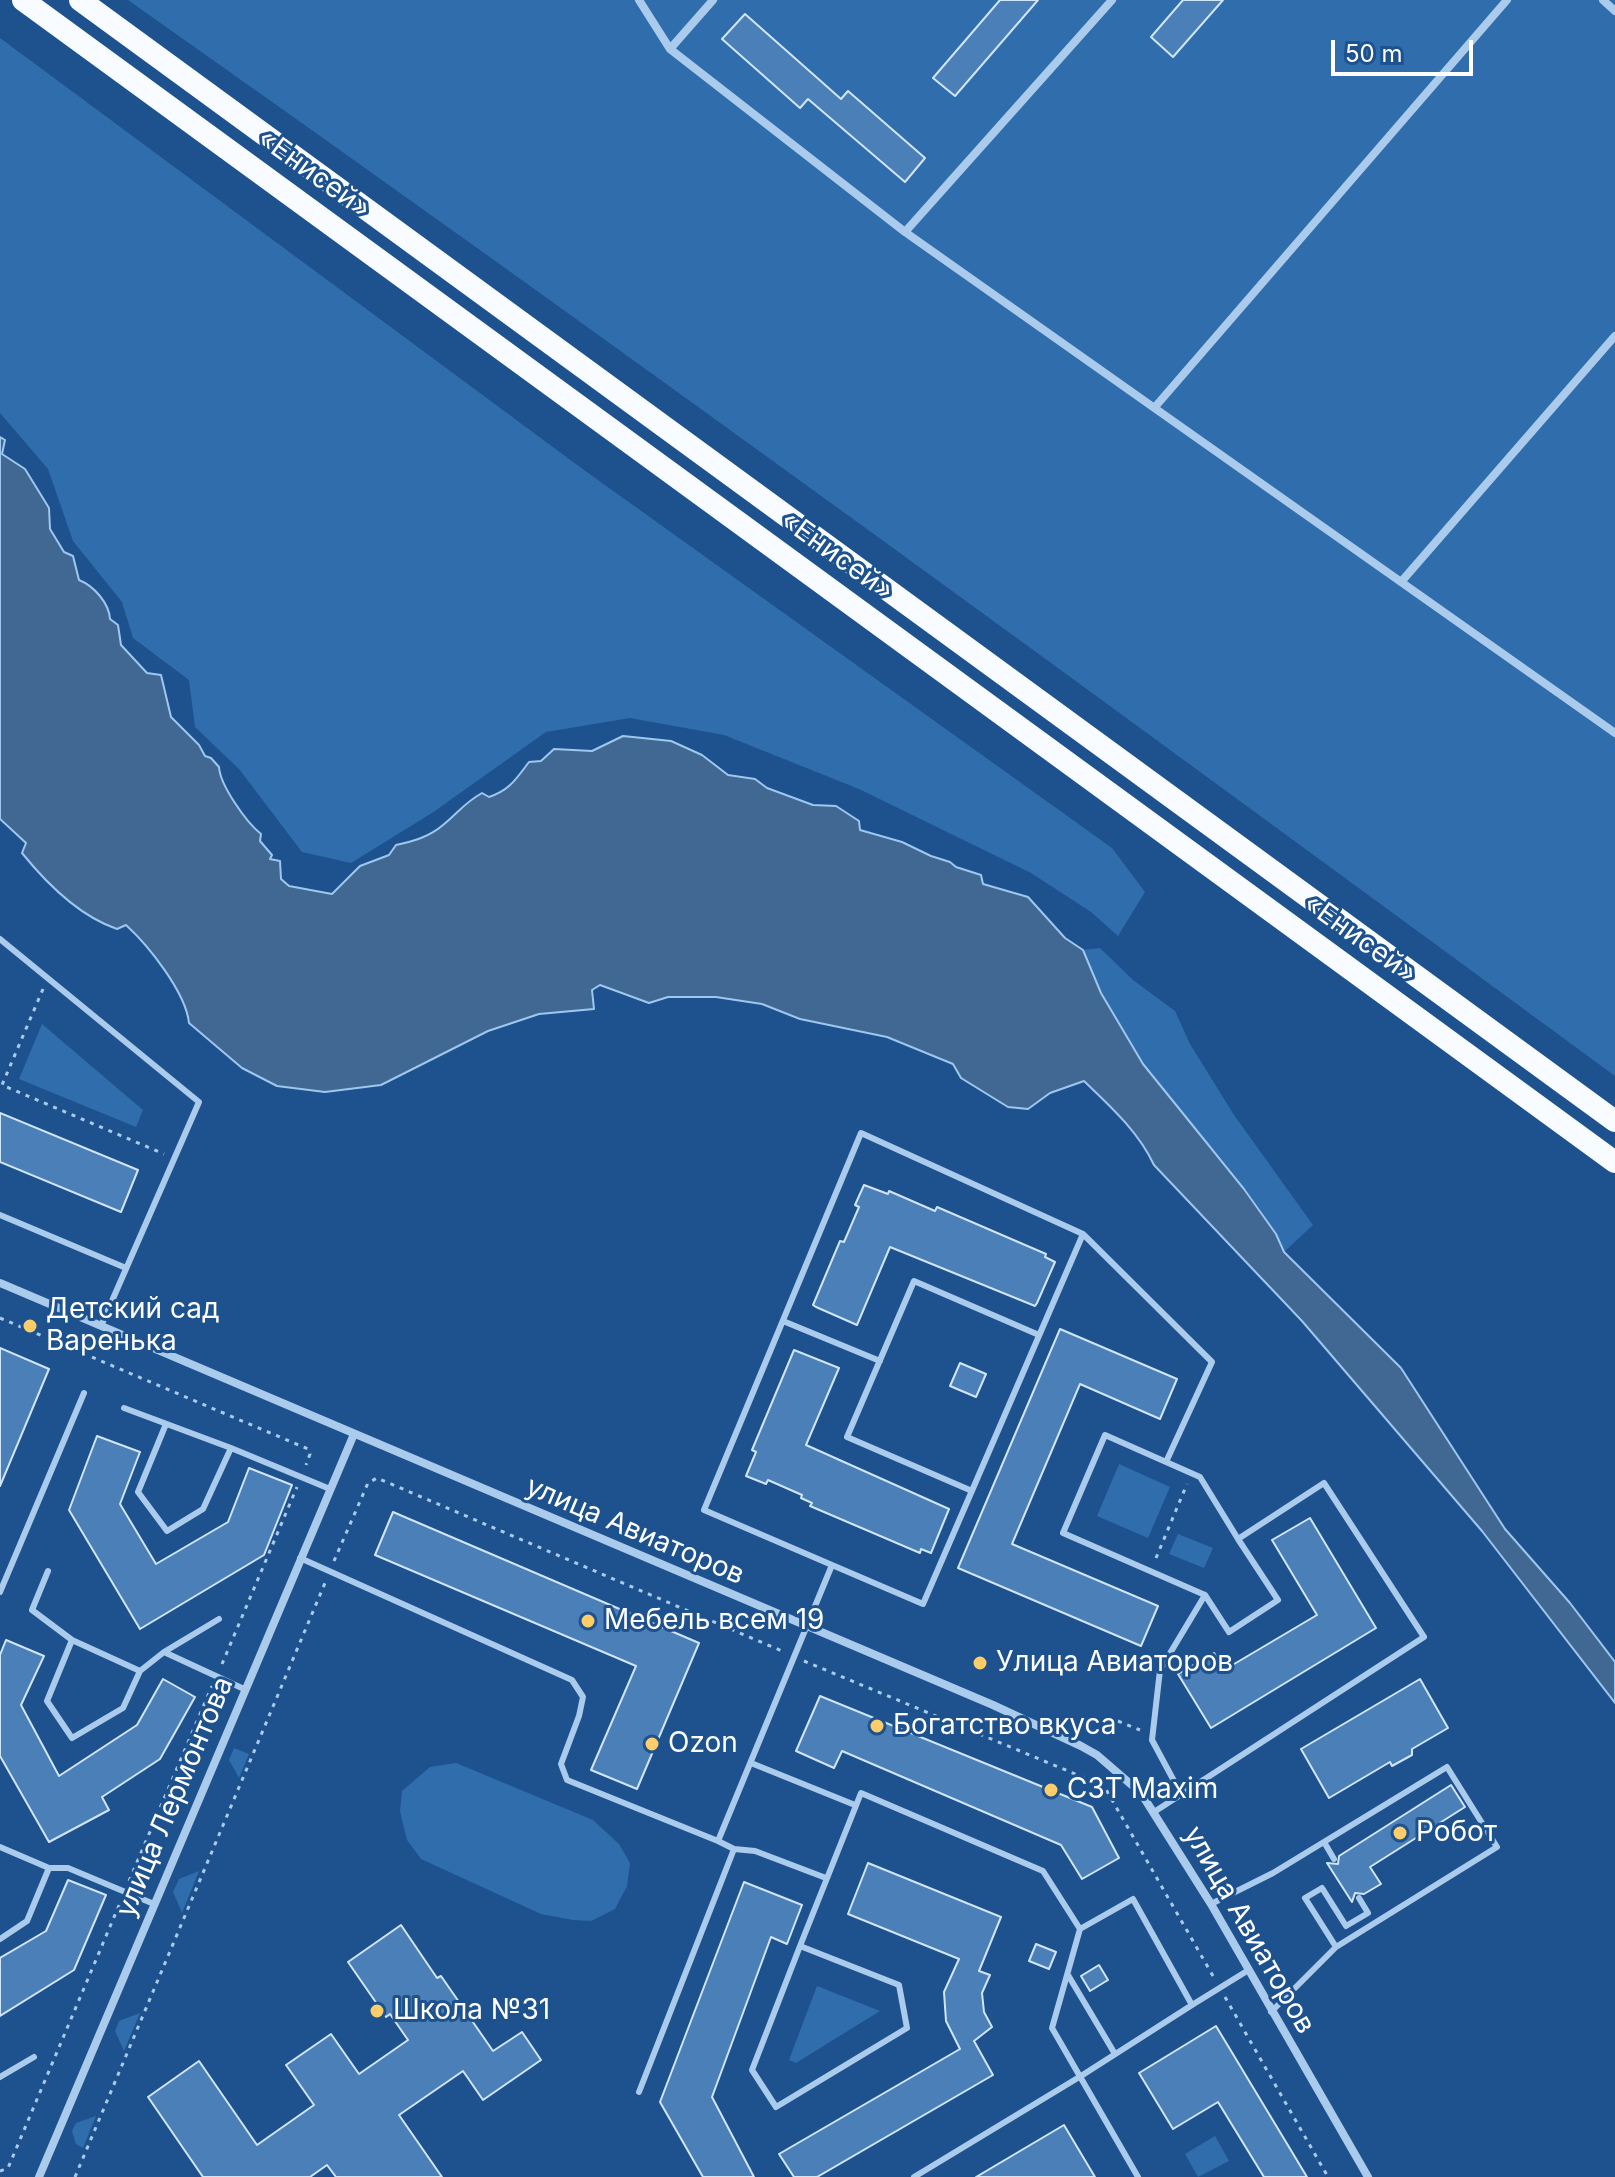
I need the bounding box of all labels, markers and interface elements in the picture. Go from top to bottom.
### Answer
scale bar [1335,24,1477,74]
text: 50 m [1345,39,1403,68]
street label: «Енисей» [251,122,377,226]
street label: «Енисей» [774,504,900,608]
street label: «Енисей» [1297,887,1423,991]
place label: Детский сад Варенька [46,1293,220,1359]
marker: Детский сад Варенька [21,1317,39,1335]
street label: улица Авиаторов [521,1470,749,1592]
place label: Мебель всем 19 [604,1604,824,1638]
marker: Мебель всем 19 [579,1612,597,1630]
place label: Улица Авиаторов [996,1646,1233,1680]
marker: Улица Авиаторов [971,1654,989,1672]
street label: улица Лермонтова [109,1672,241,1922]
place label: Богатство вкуса [893,1709,1117,1743]
marker: Богатство вкуса [868,1717,886,1735]
place label: Ozon [668,1727,738,1761]
marker: Ozon [643,1735,661,1753]
place label: СЗТ Maxim [1067,1773,1218,1807]
marker: СЗТ Maxim [1042,1781,1060,1799]
place label: Робот [1416,1816,1497,1850]
street label: улица Авиаторов [1176,1820,1322,2040]
marker: Робот [1391,1824,1409,1842]
place label: Школа №31 [393,1994,550,2028]
marker: Школа №31 [368,2002,386,2020]

